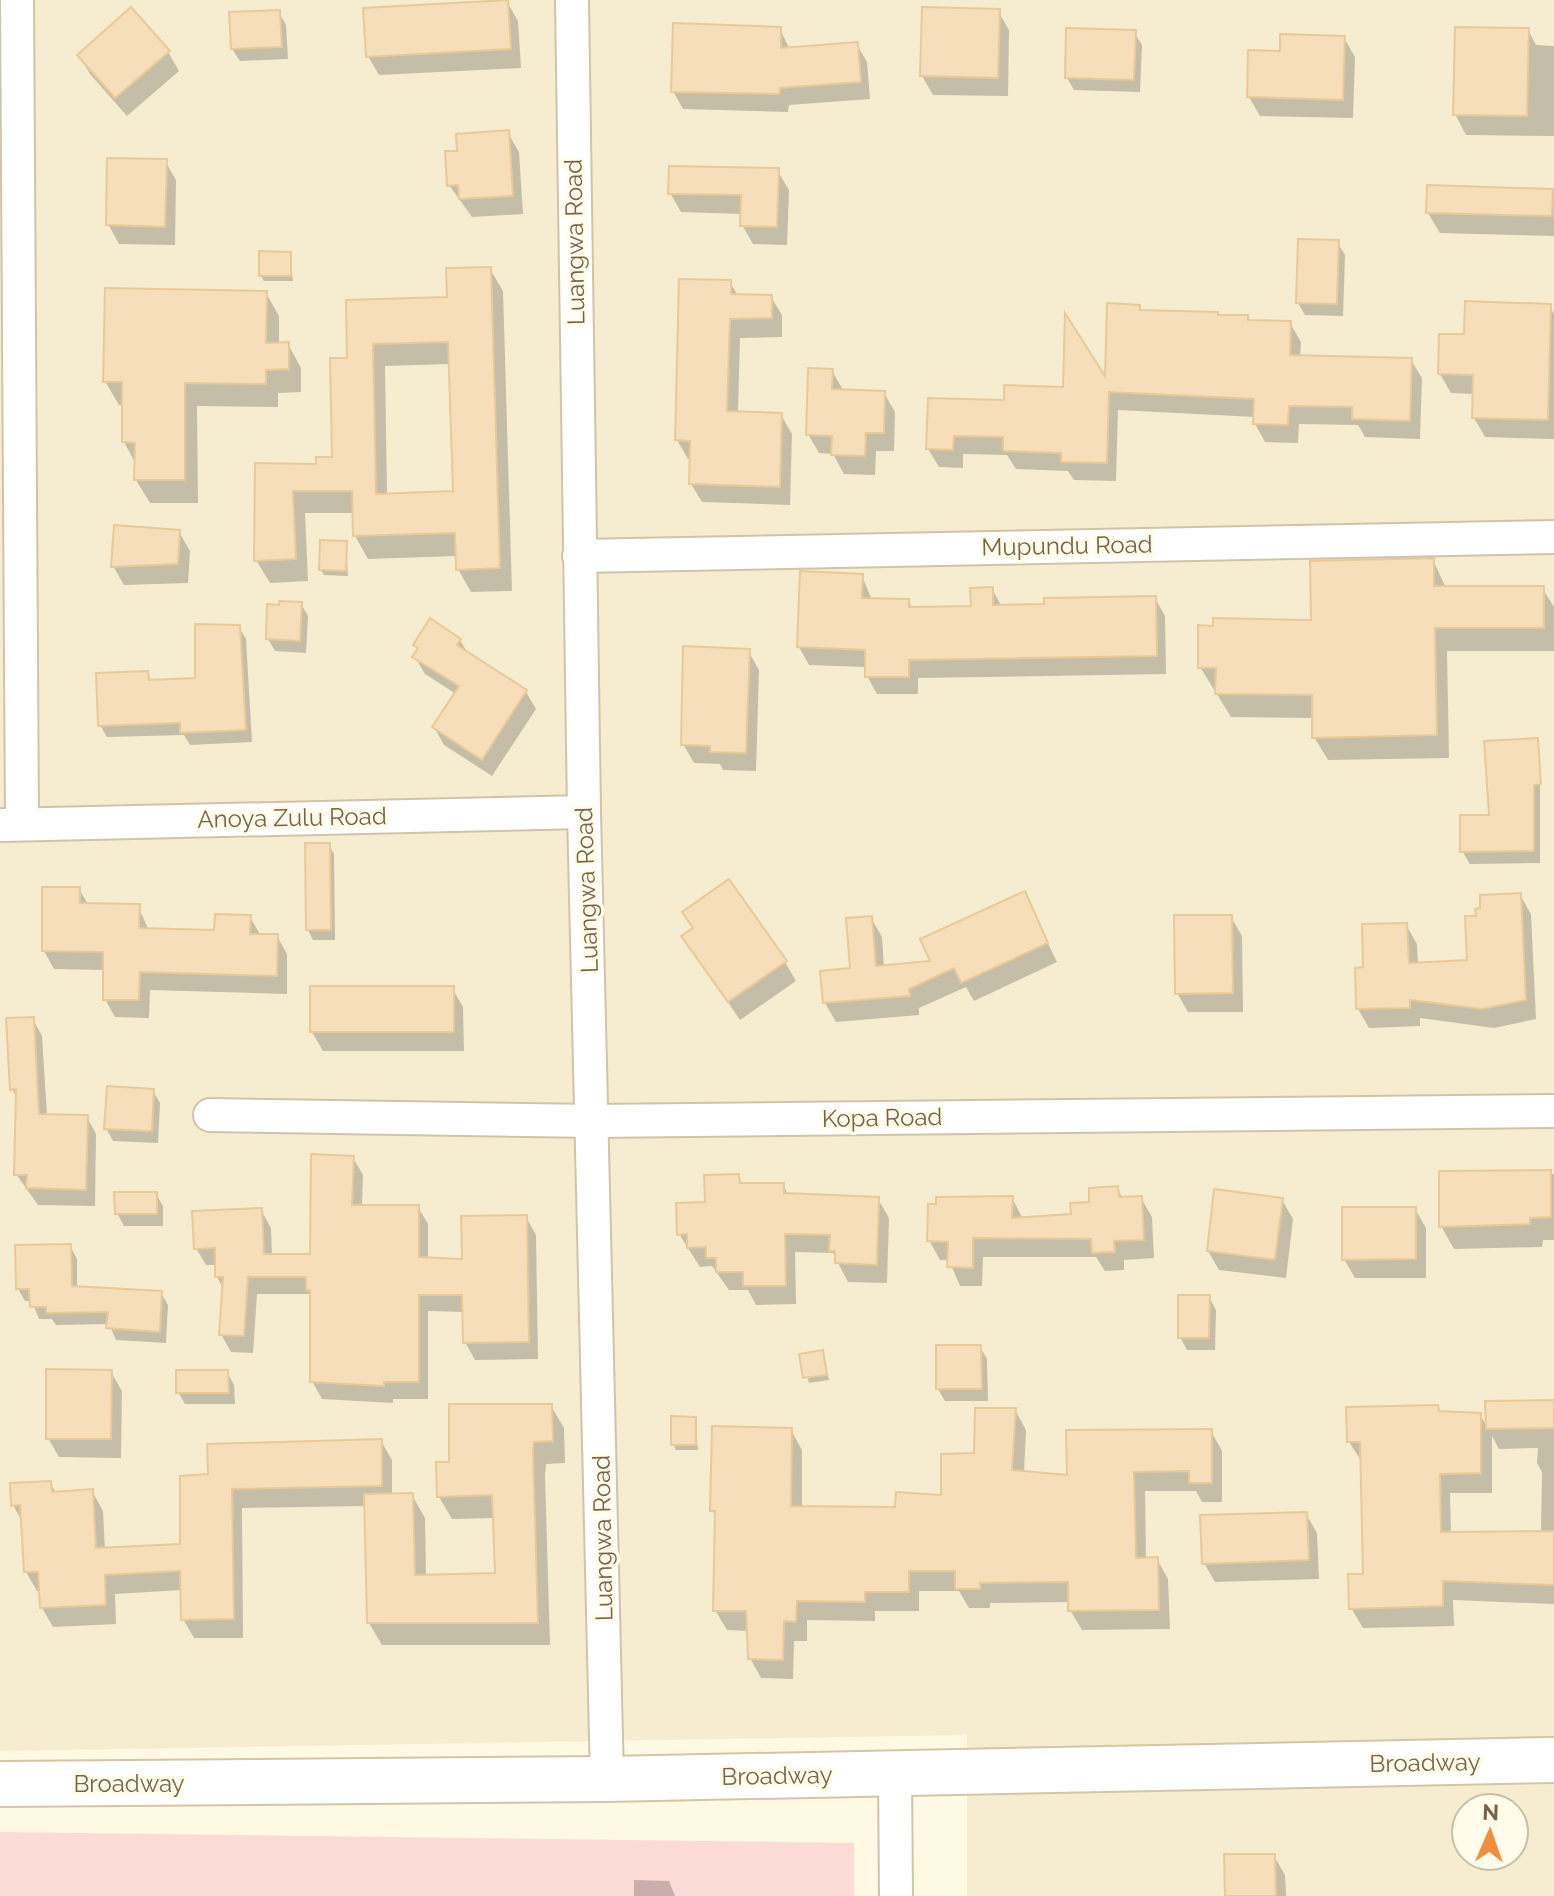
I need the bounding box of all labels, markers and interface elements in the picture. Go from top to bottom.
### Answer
street label: Luangwa Road [559,159,590,325]
street label: Mupundu Road [981,530,1153,561]
street label: Anoya Zulu Road [197,801,387,834]
street label: Luangwa Road [569,807,604,974]
street label: Kopa Road [821,1102,943,1133]
street label: Luangwa Road [587,1455,618,1621]
street label: Broadway [1369,1747,1481,1778]
street label: Broadway [721,1760,833,1791]
street label: Broadway [73,1769,185,1798]
north arrow [1450,1792,1530,1872]
text: N [1482,1799,1500,1825]

